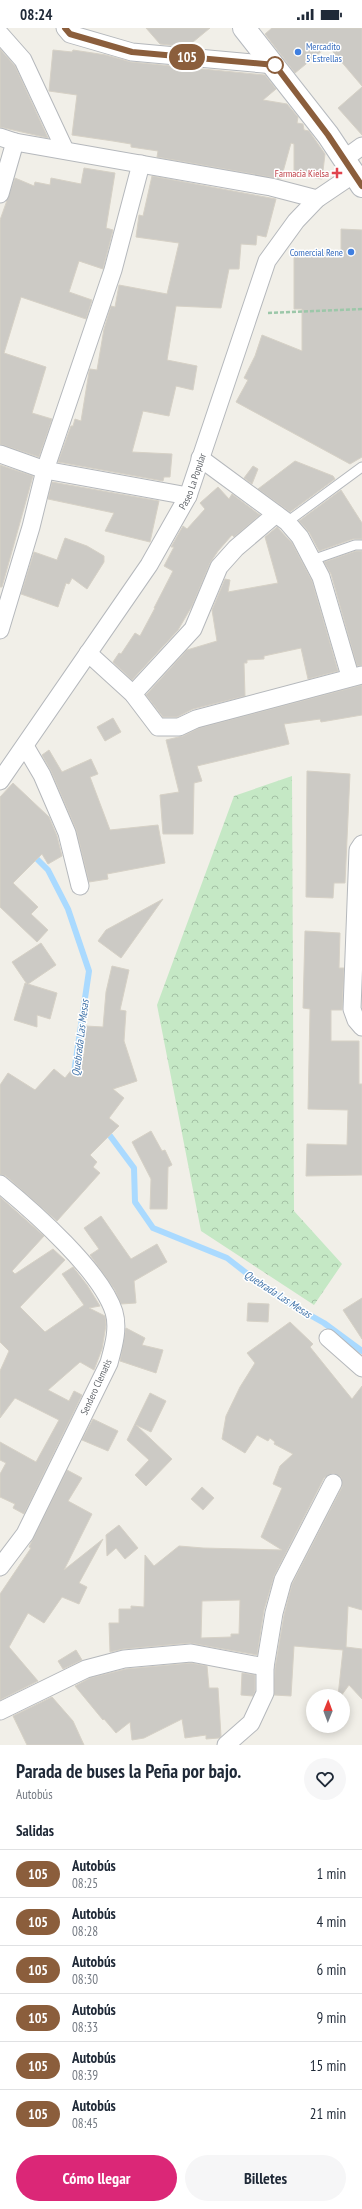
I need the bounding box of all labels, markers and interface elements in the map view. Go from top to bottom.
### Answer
text: 08:24 [20,5,52,24]
place label: Mercadito 5 Estrellas [306,40,343,65]
line badge: 105 [164,44,210,70]
marker: Mercadito 5 Estrellas [293,47,303,57]
text: 105 [177,48,197,66]
unlabelled marker [266,56,284,74]
place label: Farmacia Kielsa [275,167,329,180]
marker: Farmacia Kielsa [332,168,342,178]
place label: Comercial Rene [290,246,343,259]
marker: Comercial Rene [346,247,356,257]
street label: Paseo La Popular [175,451,208,511]
water label: Quebrada Las Mesas [68,998,92,1077]
water label: Quebrada Las Mesas [242,1267,315,1322]
street label: Sendero Clematis [77,1356,115,1417]
north arrow [306,1689,350,1733]
map controls [306,1689,350,1733]
button: heart [304,1758,346,1800]
text: Parada de buses la Peña por bajo. [16,1759,241,1783]
text: Autobús [16,1786,53,1803]
text: Salidas [16,1821,54,1840]
text: Autobús [72,1856,116,1875]
text: 1 min [316,1864,346,1883]
text: 105 [28,1865,48,1883]
text: 08:25 [72,1875,98,1892]
text: Autobús [72,1904,116,1923]
text: 4 min [316,1912,346,1931]
text: 105 [28,1913,48,1931]
text: 08:28 [72,1923,98,1940]
text: Autobús [72,1952,116,1971]
text: 6 min [316,1960,346,1979]
text: 105 [28,1961,48,1979]
text: 08:30 [72,1971,98,1988]
text: Autobús [72,2000,116,2019]
text: 9 min [316,2008,346,2027]
text: 105 [28,2009,48,2027]
text: 08:33 [72,2019,98,2036]
text: Autobús [72,2048,116,2067]
text: 15 min [310,2056,346,2075]
text: 105 [28,2057,48,2075]
text: 08:39 [72,2067,98,2084]
text: Autobús [72,2096,116,2115]
text: 21 min [310,2104,346,2123]
text: 105 [28,2105,48,2123]
text: 08:45 [72,2115,98,2132]
button: Cómo llegar [16,2155,177,2201]
button: Billetes [185,2155,346,2201]

